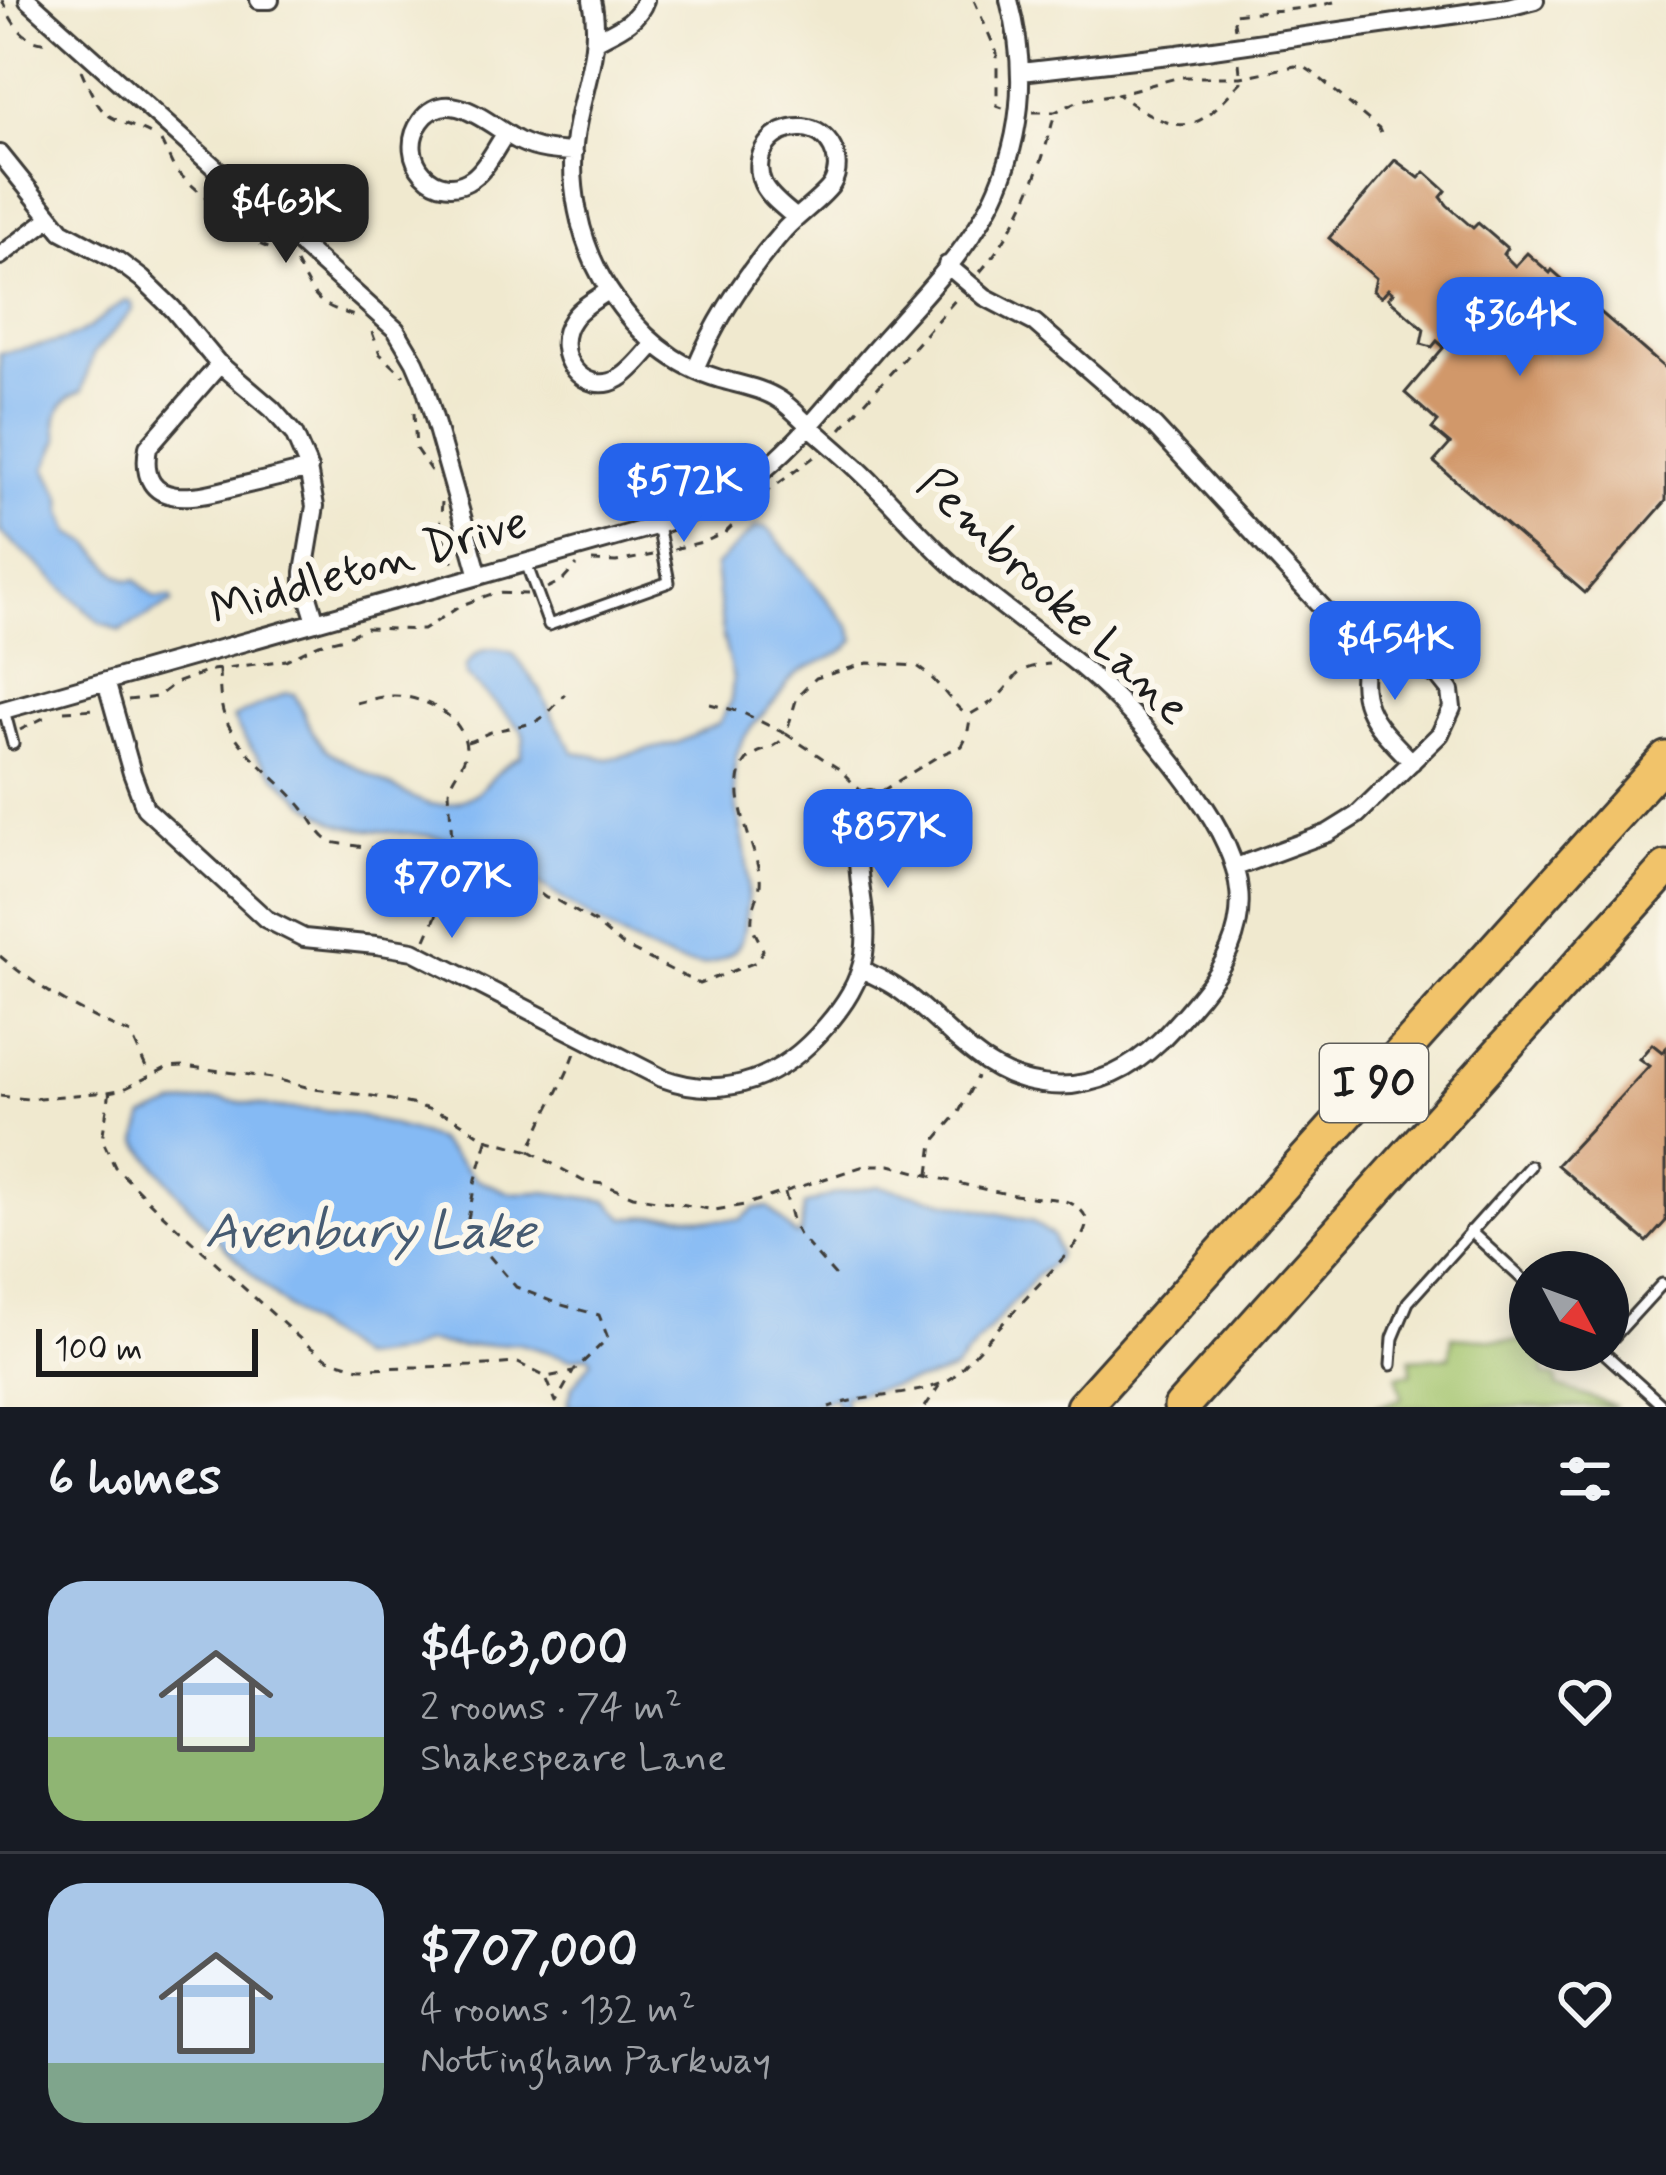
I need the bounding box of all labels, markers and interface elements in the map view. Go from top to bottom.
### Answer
pin: $463K [202,164,370,266]
text: $463K [231,177,341,228]
pin: $364K [1436,277,1604,379]
text: $364K [1464,290,1576,341]
pin: $572K [600,443,768,545]
street label: Pembrooke Lane [903,454,1203,740]
text: $572K [626,456,742,507]
street label: Middleton Drive [203,492,535,642]
pin: $454K [1311,601,1479,703]
text: $454K [1337,614,1453,665]
pin: $857K [804,789,972,891]
text: $857K [830,802,946,853]
pin: $707K [368,839,536,941]
text: $707K [393,852,511,903]
road number: I 90 [1320,1044,1428,1122]
water label: Avenbury Lake [205,1200,538,1266]
north arrow [1509,1251,1629,1371]
map controls [1509,1251,1629,1371]
scale bar [36,1323,258,1376]
text: 100 m [54,1328,143,1372]
text: 6 homes [48,1446,221,1512]
icon: filters [1552,1446,1618,1512]
text: $463,000 [420,1617,628,1683]
icon: home [144,1629,288,1773]
icon: heart [1552,1668,1618,1734]
text: 2 rooms · 74 m² [420,1683,682,1734]
text: Shakespeare Lane [420,1734,726,1785]
text: $707,000 [420,1919,638,1985]
icon: home [144,1931,288,2075]
icon: heart [1552,1970,1618,2036]
text: 4 rooms · 132 m² [420,1985,696,2036]
text: Nottingham Parkway [420,2036,771,2087]

